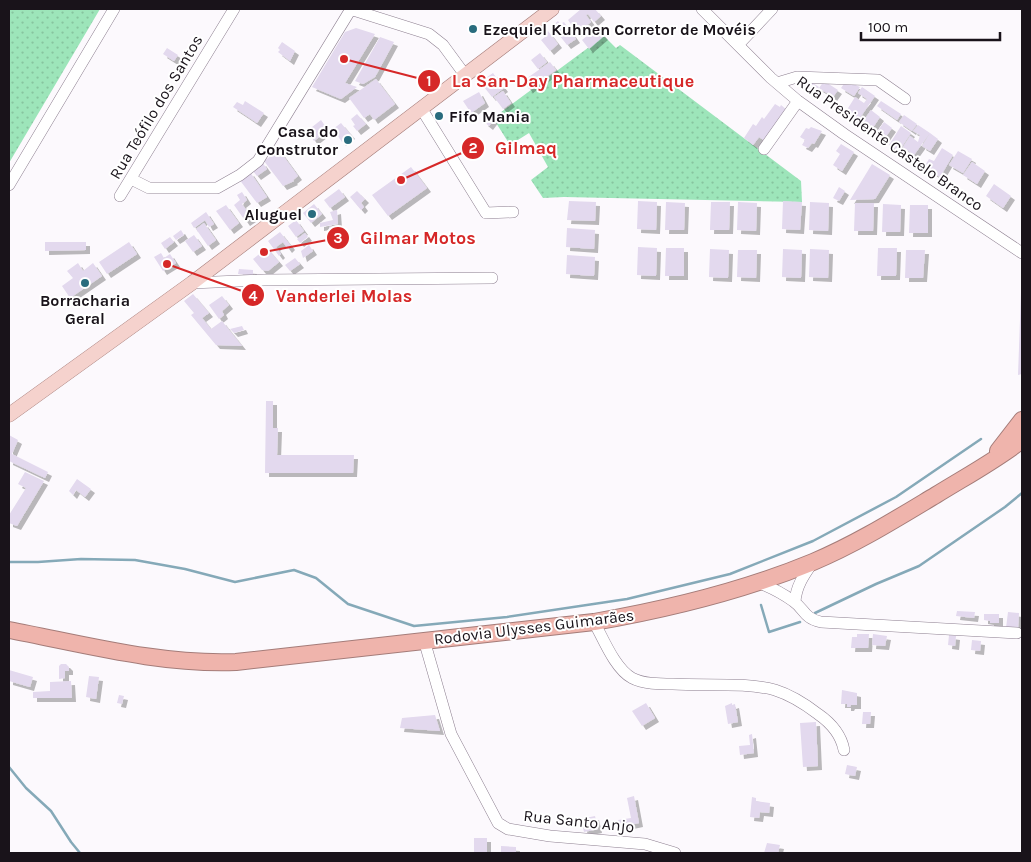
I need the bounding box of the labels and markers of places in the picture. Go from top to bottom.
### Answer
place label: Ezequiel Kuhnen Corretor de Movéis [483,20,756,39]
marker: Ezequiel Kuhnen Corretor de Movéis [467,23,479,35]
callout: La San-Day Pharmaceutique [416,65,704,98]
place label: Fifo Mania [449,107,530,126]
marker: Fifo Mania [433,110,445,122]
place label: Casa do Construtor [256,122,339,159]
callout: Gilmaq [460,131,567,164]
marker: Casa do Construtor [342,134,354,146]
place label: Aluguel [244,205,302,224]
marker: Aluguel [306,208,318,220]
callout: Gilmar Motos [325,222,486,255]
marker: Borracharia Geral [79,277,91,289]
callout: Vanderlei Molas [240,279,422,312]
place label: Borracharia Geral [40,291,130,328]

